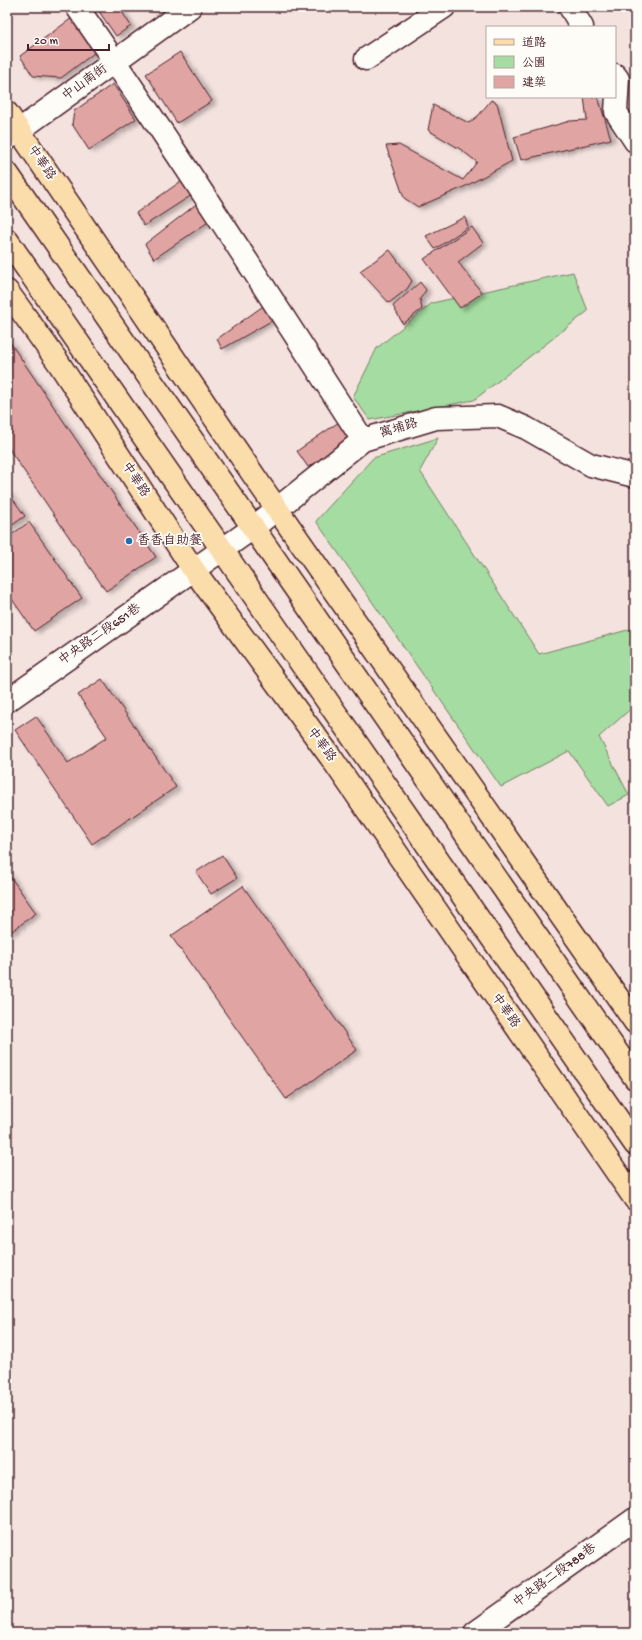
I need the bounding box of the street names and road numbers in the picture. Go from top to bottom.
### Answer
street label: 中山南街 [59,61,110,104]
street label: 中華路 [24,142,59,183]
street label: 寓埔路 [378,415,420,442]
street label: 中華路 [118,459,153,500]
street label: 中央路二段651巷 [56,600,144,669]
street label: 中華路 [303,724,339,765]
street label: 中華路 [488,990,523,1031]
street label: 中央路二段788巷 [510,1540,599,1611]

